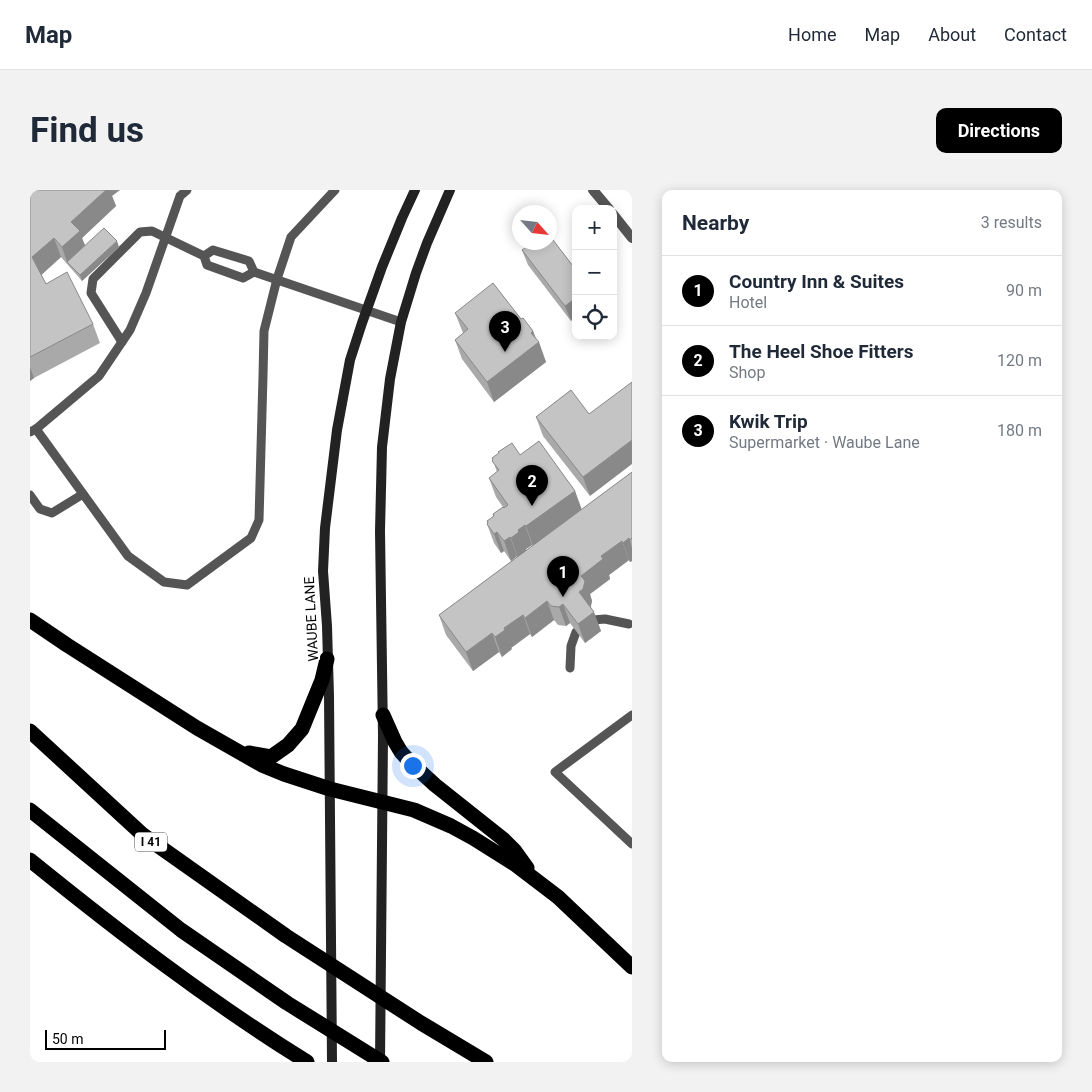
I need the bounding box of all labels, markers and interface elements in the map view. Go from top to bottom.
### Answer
text: Map [25,21,72,49]
text: Home [788,24,837,45]
text: Map [865,24,900,45]
text: About [928,24,976,45]
text: Contact [1004,24,1067,45]
button: Directions [936,108,1062,153]
text: Find us [30,110,144,151]
north arrow [512,205,557,250]
map controls [572,205,617,340]
button: + [572,205,617,250]
text: Nearby [682,211,749,235]
text: 3 results [981,213,1042,232]
button: − [572,250,617,295]
text: Country Inn & Suites [729,270,904,293]
text: 1 [693,281,703,300]
text: 90 m [1006,281,1042,300]
text: Hotel [729,293,767,312]
button: locate [572,295,617,340]
pin: 3 [489,311,521,352]
text: The Heel Shoe Fitters [729,340,913,363]
text: 2 [693,351,703,370]
text: 120 m [997,351,1042,370]
text: Shop [729,363,765,382]
text: Kwik Trip [729,410,808,433]
text: 3 [693,421,703,440]
text: 180 m [997,421,1042,440]
text: Supermarket · Waube Lane [729,433,920,452]
pin: 2 [516,465,548,506]
pin: 1 [547,556,579,597]
street label: WAUBE LANE [301,576,321,662]
your location [400,753,426,779]
road number: I 41 [135,832,167,852]
scale bar [45,1027,166,1050]
text: 50 m [52,1031,84,1047]

